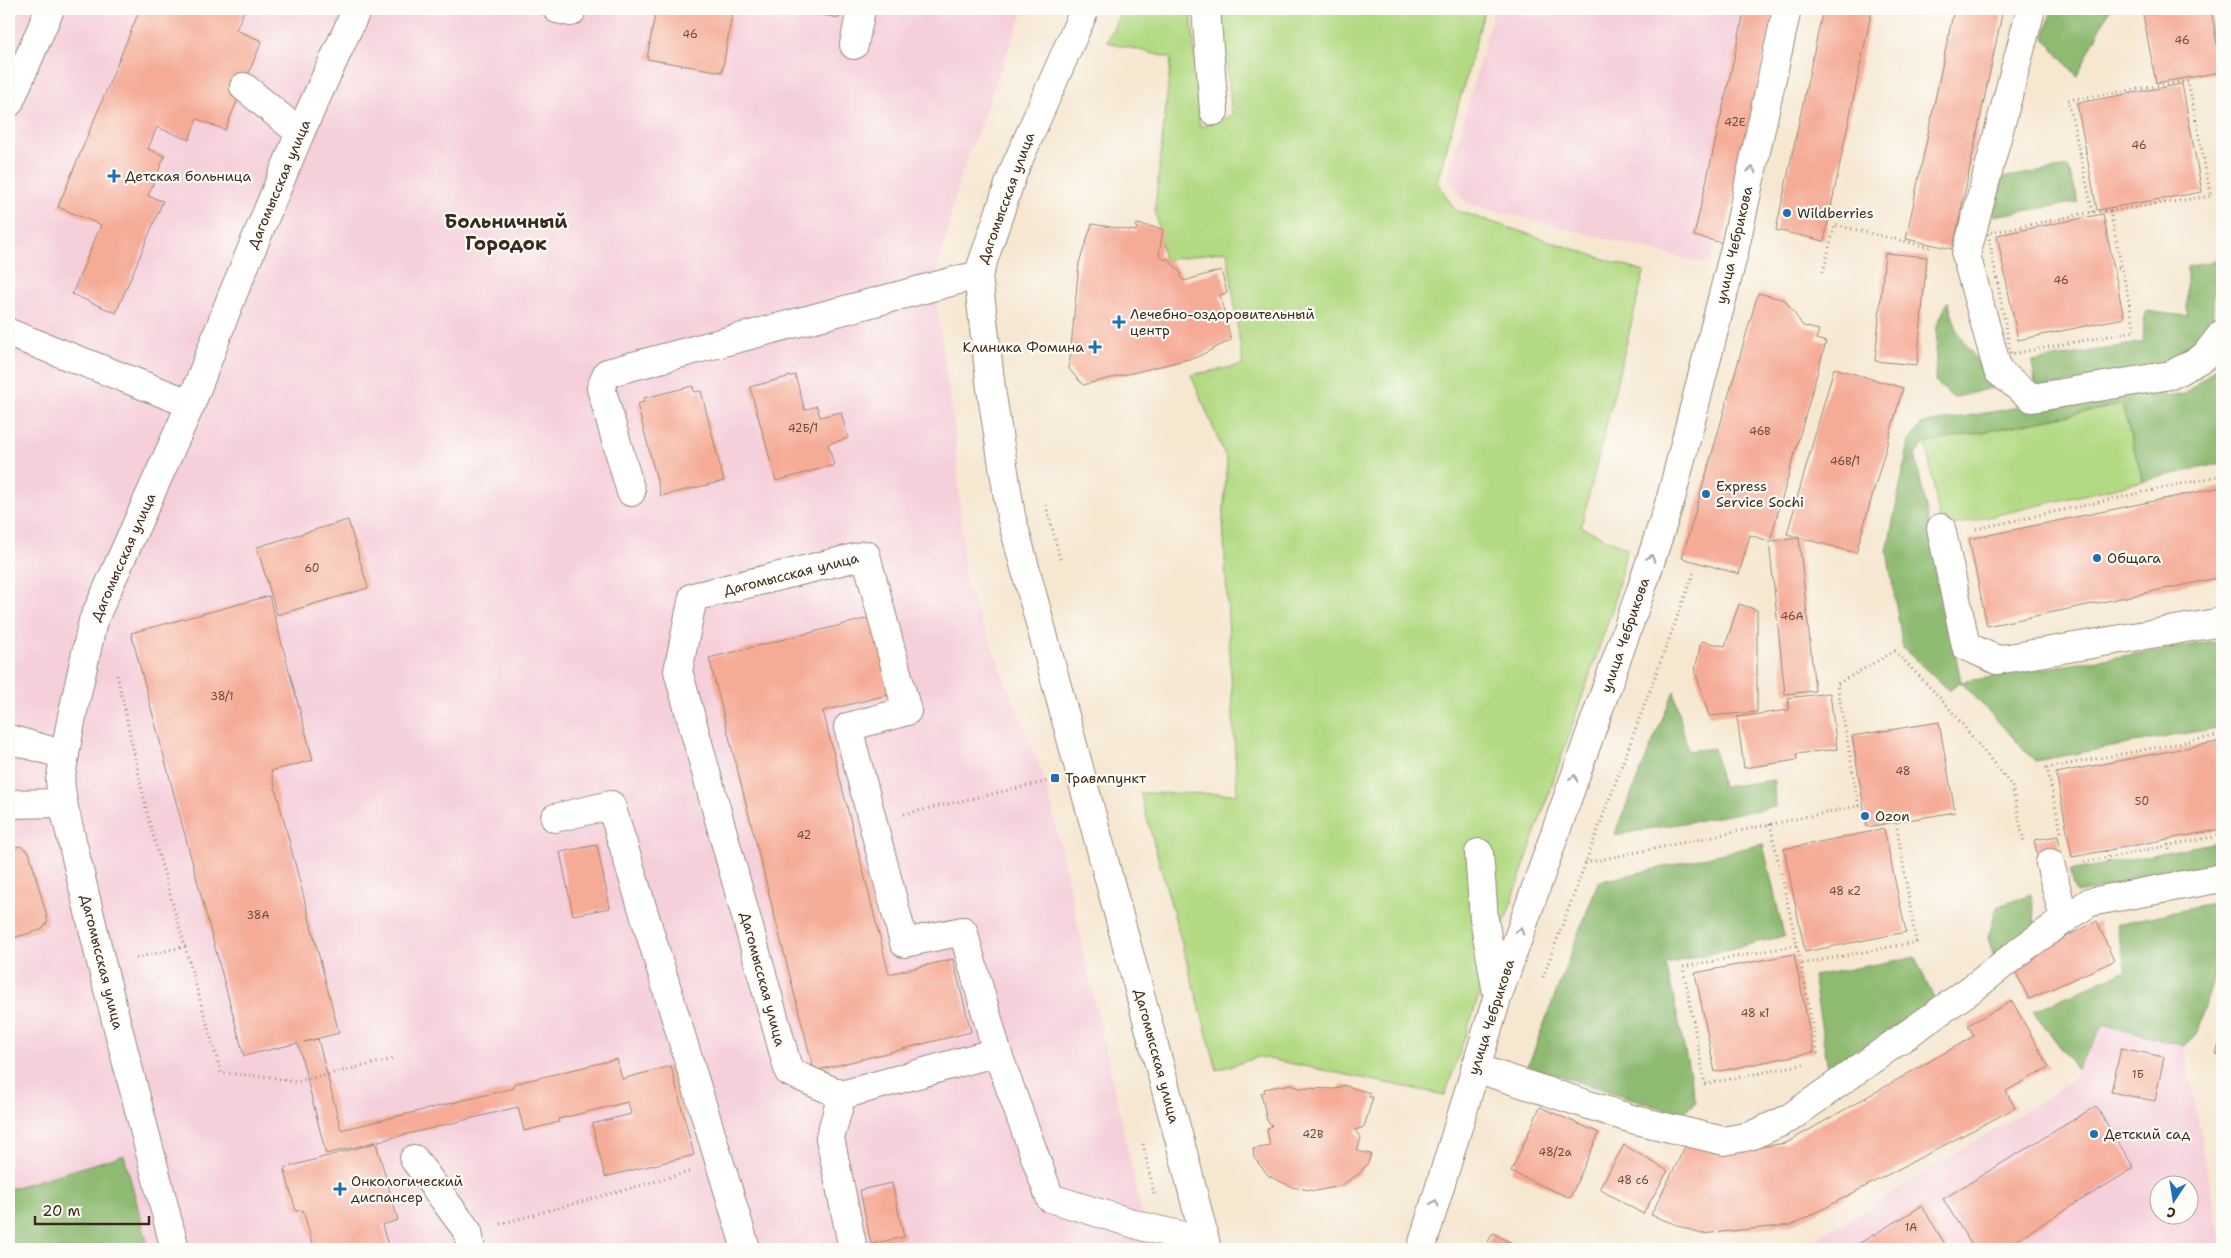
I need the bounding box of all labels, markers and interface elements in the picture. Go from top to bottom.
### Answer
house number: 46 [682,27,698,42]
house number: 46 [2174,33,2190,48]
house number: 42Е [1724,115,1746,130]
street label: Дагомысская улица [244,117,314,251]
street label: Дагомысская улица [974,130,1038,266]
house number: 46 [2131,138,2147,153]
one-way arrow [1746,166,1756,175]
place label: Детская больница [125,167,251,185]
marker: Детская больница [107,169,121,183]
street label: улица Чебрикова [1712,184,1756,306]
place label: Wildberries [1797,204,1874,222]
marker: Wildberries [1781,207,1793,219]
district label: Больничный Городок [445,209,567,256]
house number: 46 [2053,273,2069,288]
place label: Лечебно-оздоровительный центр [1130,305,1315,339]
marker: Лечебно-оздоровительный центр [1112,315,1126,329]
place label: Клиника Фомина [962,338,1084,356]
marker: Клиника Фомина [1088,340,1102,354]
house number: 42Б/1 [788,421,818,436]
house number: 46В [1749,424,1771,439]
house number: 46В/1 [1830,454,1860,469]
place label: Express Service Sochi [1716,477,1804,511]
marker: Express Service Sochi [1700,488,1712,500]
street label: Дагомысская улица [87,490,159,624]
street label: Дагомысская улица [722,548,861,599]
place label: Общага [2107,549,2161,567]
marker: Общага [2091,552,2103,564]
one-way arrow [1645,554,1655,563]
house number: 60 [304,561,320,576]
street label: улица Чебрикова [1597,575,1653,695]
house number: 46А [1780,609,1804,624]
house number: 38/1 [210,689,234,704]
house number: 48 [1895,764,1911,779]
place label: Травмпункт [1065,769,1147,787]
marker: Травмпункт [1049,772,1061,784]
one-way arrow [1569,774,1579,782]
house number: 50 [2135,794,2149,809]
place label: Ozon [1875,807,1910,825]
marker: Ozon [1859,810,1871,822]
house number: 42 [797,828,811,843]
house number: 48 к2 [1829,884,1861,899]
street label: Дагомысская улица [77,893,128,1032]
house number: 38А [246,908,270,923]
street label: Дагомысская улица [736,910,790,1048]
one-way arrow [1514,927,1524,936]
street label: улица Чебрикова [1464,957,1518,1077]
street label: Дагомысская улица [1130,987,1184,1125]
house number: 48 к1 [1741,1006,1769,1021]
house number: 1Б [2132,1067,2144,1082]
place label: Детский сад [2104,1125,2190,1143]
house number: 42В [1302,1127,1324,1142]
marker: Детский сад [2088,1128,2100,1140]
house number: 48/2а [1538,1145,1572,1160]
place label: Онкологический диспансер [351,1172,463,1206]
house number: 48 с6 [1617,1173,1649,1188]
north arrow [2148,1176,2198,1226]
marker: Онкологический диспансер [333,1182,347,1196]
scale bar [35,1193,149,1225]
one-way arrow [1429,1199,1439,1207]
text: 20 m [42,1201,81,1221]
text: С [2165,1203,2177,1222]
house number: 1А [1905,1220,1917,1235]

